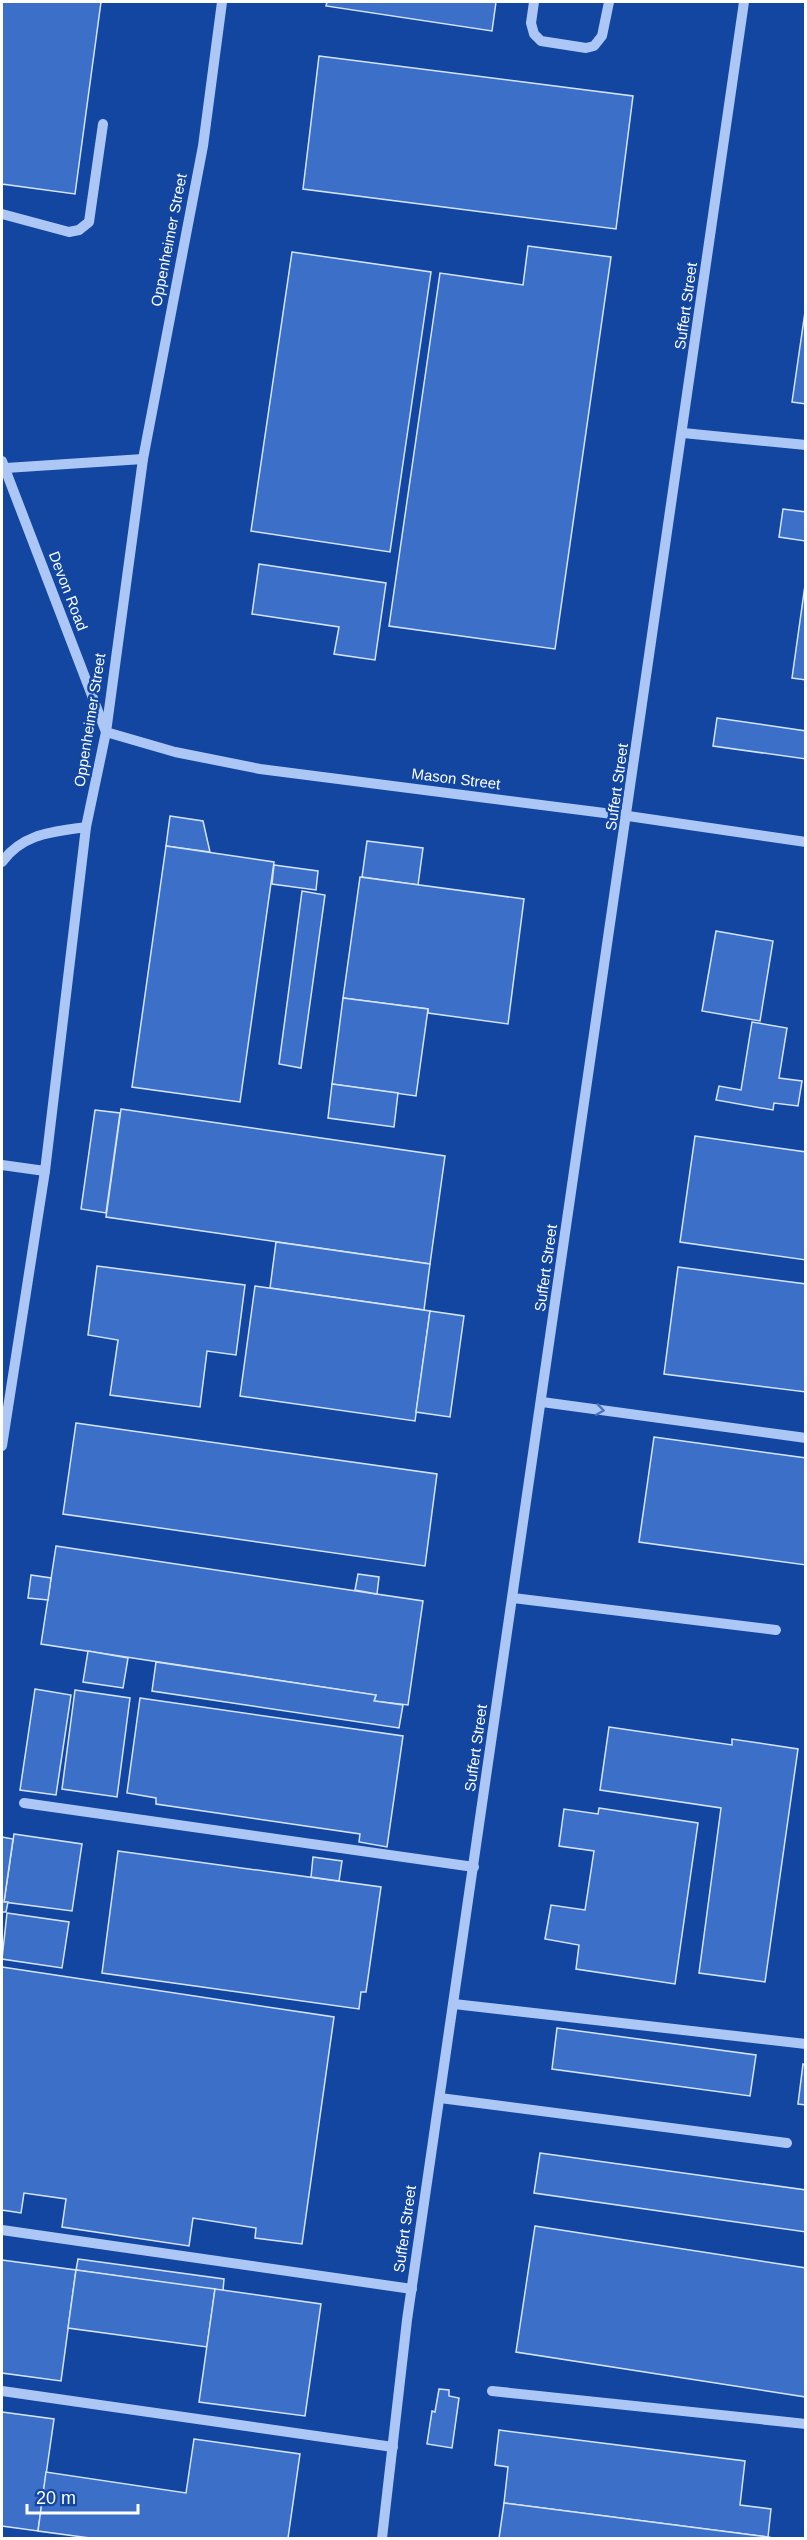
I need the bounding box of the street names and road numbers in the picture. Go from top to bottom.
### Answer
street label: Oppenheimer Street [147,171,190,308]
street label: Suffert Street [671,260,700,351]
street label: Devon Road [46,549,91,633]
street label: Oppenheimer Street [71,651,109,788]
street label: Suffert Street [602,741,631,832]
street label: Mason Street [411,765,502,792]
street label: Suffert Street [531,1222,560,1313]
street label: Suffert Street [461,1702,490,1793]
street label: Suffert Street [390,2183,419,2274]

